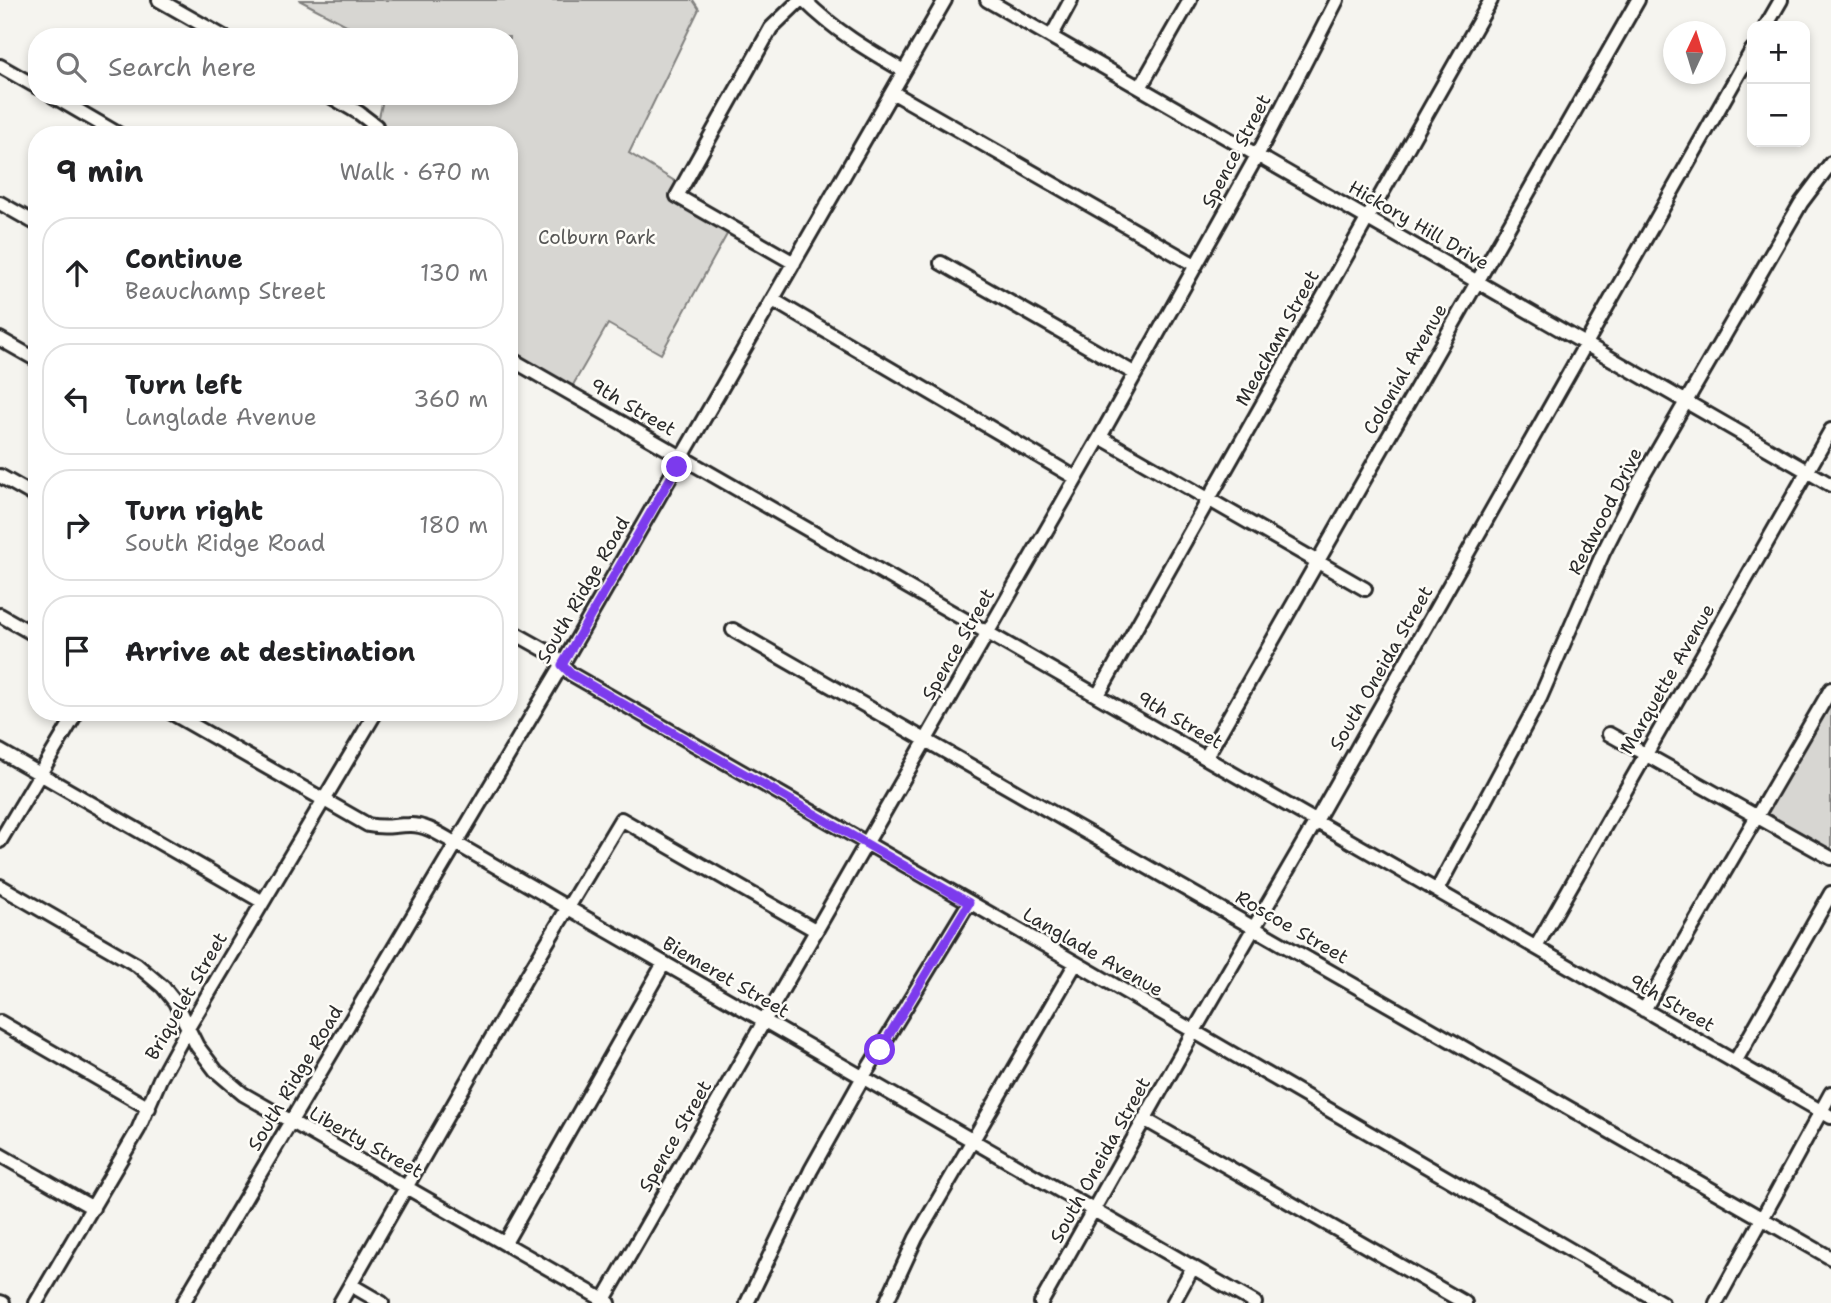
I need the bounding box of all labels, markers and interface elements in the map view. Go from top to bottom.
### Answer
north arrow [1663,21,1726,84]
map controls [1747,21,1810,147]
button: + [1747,21,1810,84]
search box [28,28,518,105]
icon: search [52,48,90,86]
text: Search here [108,49,257,84]
button: − [1747,84,1810,147]
street label: Spence Street [1196,90,1276,212]
text: 9 min [56,151,143,192]
text: Walk · 670 m [339,157,490,187]
street label: Hickory Hill Drive [1344,175,1494,275]
park label: Colburn Park [538,225,656,250]
text: Continue [125,241,243,276]
icon: ahead [58,254,96,292]
text: 130 m [420,258,488,288]
street label: Meacham Street [1229,266,1325,410]
text: Beauchamp Street [125,276,326,306]
street label: Colonial Avenue [1357,299,1453,439]
text: Turn left [125,367,242,402]
street label: 9th Street [586,372,680,442]
icon: left [58,380,96,418]
text: 360 m [413,384,488,414]
text: Langlade Avenue [125,402,317,432]
street label: Redwood Drive [1562,443,1648,579]
route end [661,451,692,482]
text: Turn right [125,493,263,528]
icon: right [58,506,96,544]
text: 180 m [419,510,488,540]
street label: South Ridge Road [531,512,635,668]
text: South Ridge Road [125,528,325,558]
street label: South Oneida Street [1324,581,1438,755]
street label: Spence Street [916,583,1000,705]
street label: Marquette Avenue [1614,599,1720,759]
icon: arrive [58,632,96,670]
text: Arrive at destination [125,634,415,669]
street label: 9th Street [1133,685,1227,755]
street label: Roscoe Street [1231,885,1353,969]
street label: Langlade Avenue [1018,902,1168,1002]
street label: Briquelet Street [139,927,233,1065]
street label: Biemeret Street [658,931,794,1023]
street label: 9th Street [1625,968,1719,1038]
street label: South Ridge Road [242,1001,348,1155]
route start [864,1034,895,1065]
street label: South Oneida Street [1044,1073,1156,1247]
street label: Spence Street [633,1075,717,1197]
street label: Liberty Street [305,1100,427,1184]

